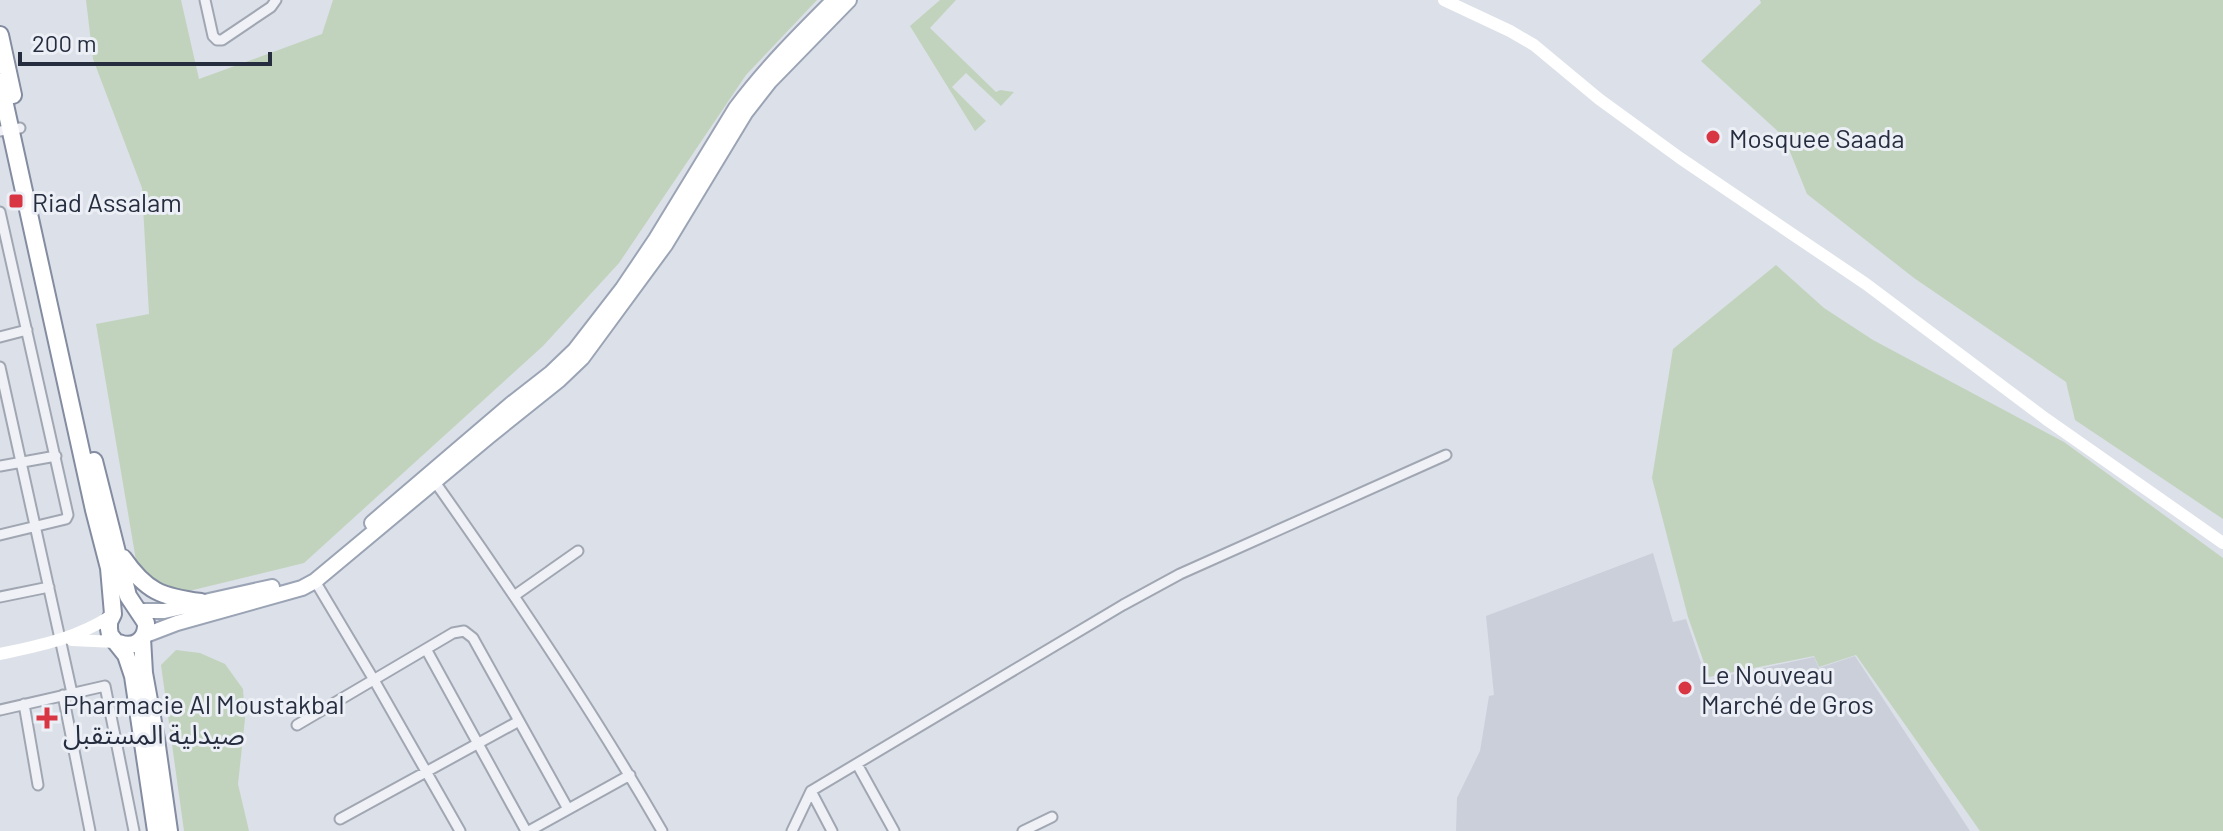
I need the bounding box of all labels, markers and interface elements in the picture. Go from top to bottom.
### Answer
scale bar [20,16,270,66]
text: 200 m [32,28,97,57]
place label: Mosquee Saada [1729,122,1905,153]
marker: Mosquee Saada [1704,128,1722,146]
place label: Riad Assalam [32,186,182,217]
marker: Riad Assalam [7,192,25,210]
place label: Le Nouveau Marché de Gros [1701,658,1874,719]
marker: Le Nouveau Marché de Gros [1676,679,1694,697]
place label: Pharmacie Al Moustakbal صيدلية المستقبل [63,688,345,750]
marker: Pharmacie Al Moustakbal صيدلية المستقبل [38,709,56,727]

